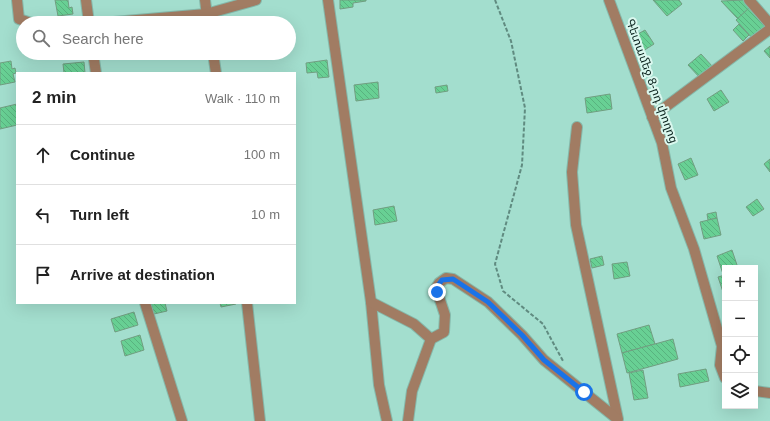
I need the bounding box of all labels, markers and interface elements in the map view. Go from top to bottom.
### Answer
search box [16,16,296,60]
street label: Գետամեջ 8-րդ փողոց [623,17,681,145]
icon: search [30,27,52,49]
text: Search here [62,30,144,47]
text: 2 min [32,88,76,107]
text: Walk · 110 m [205,91,280,106]
icon: ahead [32,144,54,166]
text: Continue [70,146,135,163]
text: 100 m [244,147,280,162]
icon: left [32,204,54,226]
text: Turn left [70,206,129,223]
text: 10 m [251,207,280,222]
icon: arrive [32,264,54,286]
map controls [722,265,758,409]
button: + [722,265,758,301]
text: Arrive at destination [70,266,215,283]
route end [428,283,446,301]
button: − [722,301,758,337]
button: locate [722,337,758,373]
button: layers [722,373,758,409]
route start [575,383,593,401]

